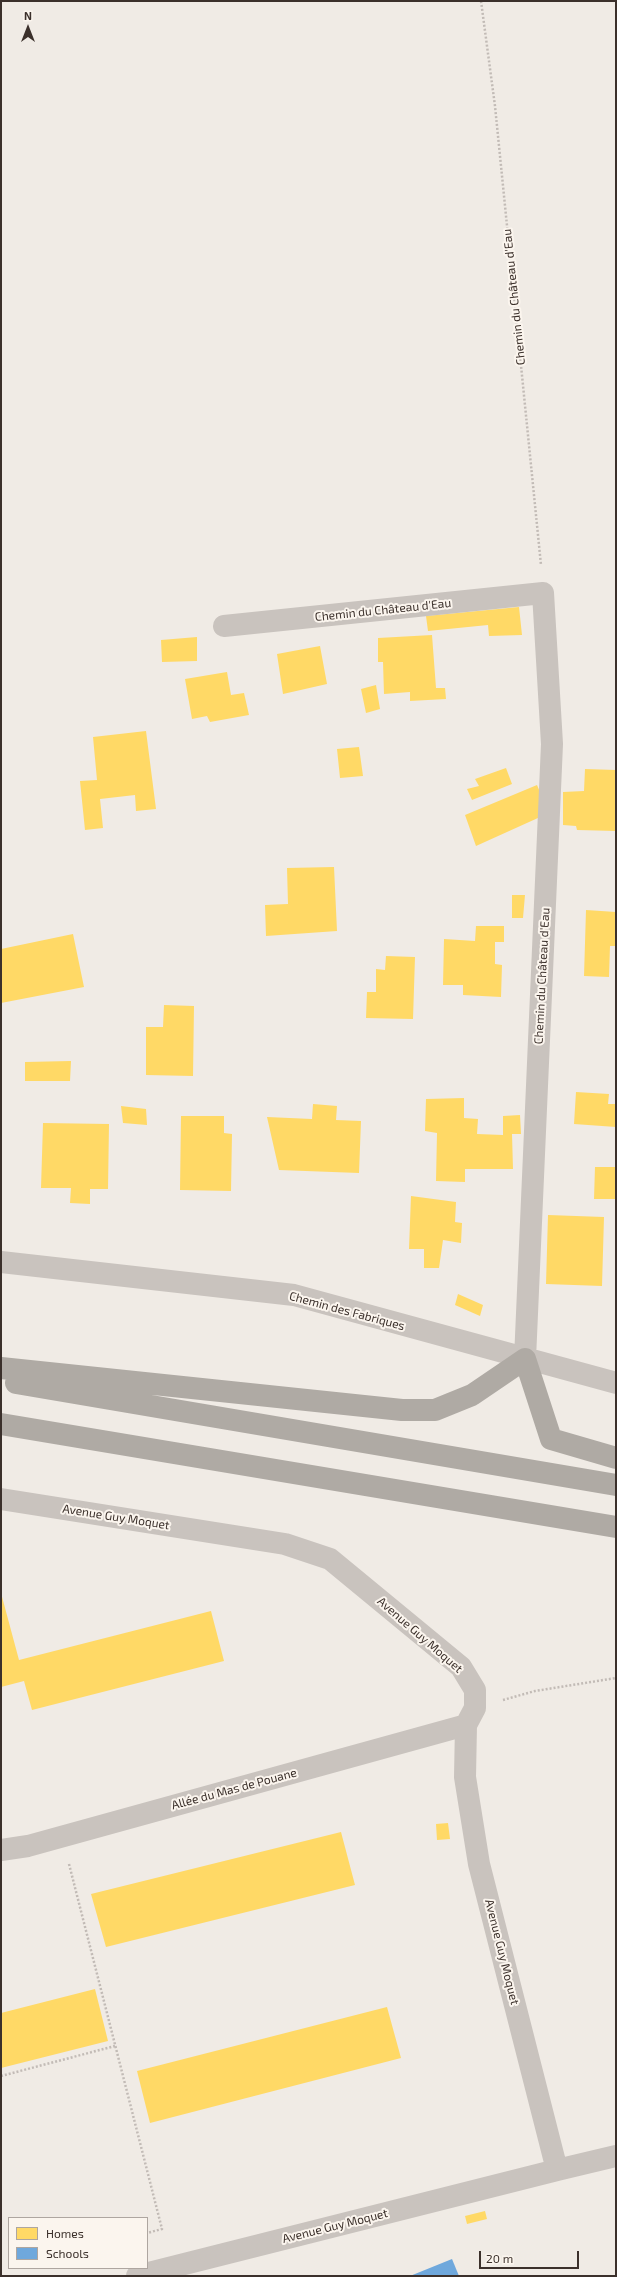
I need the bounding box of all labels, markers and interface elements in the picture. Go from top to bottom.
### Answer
north arrow [8,8,48,48]
text: N [24,9,32,22]
street label: Chemin du Château d'Eau [500,228,528,366]
street label: Chemin du Château d'Eau [314,596,452,624]
street label: Chemin du Château d'Eau [531,907,553,1045]
street label: Chemin des Fabriques [288,1289,406,1333]
street label: Avenue Guy Moquet [61,1501,171,1533]
street label: Avenue Guy Moquet [374,1594,466,1676]
street label: Allée du Mas de Pouane [170,1765,298,1813]
street label: Avenue Guy Moquet [482,1898,522,2006]
street label: Avenue Guy Moquet [281,2206,389,2246]
legend [8,2217,148,2269]
text: Homes [46,2226,84,2240]
scale bar [481,2243,581,2269]
text: Schools [46,2246,89,2260]
text: 20 m [486,2251,513,2265]

